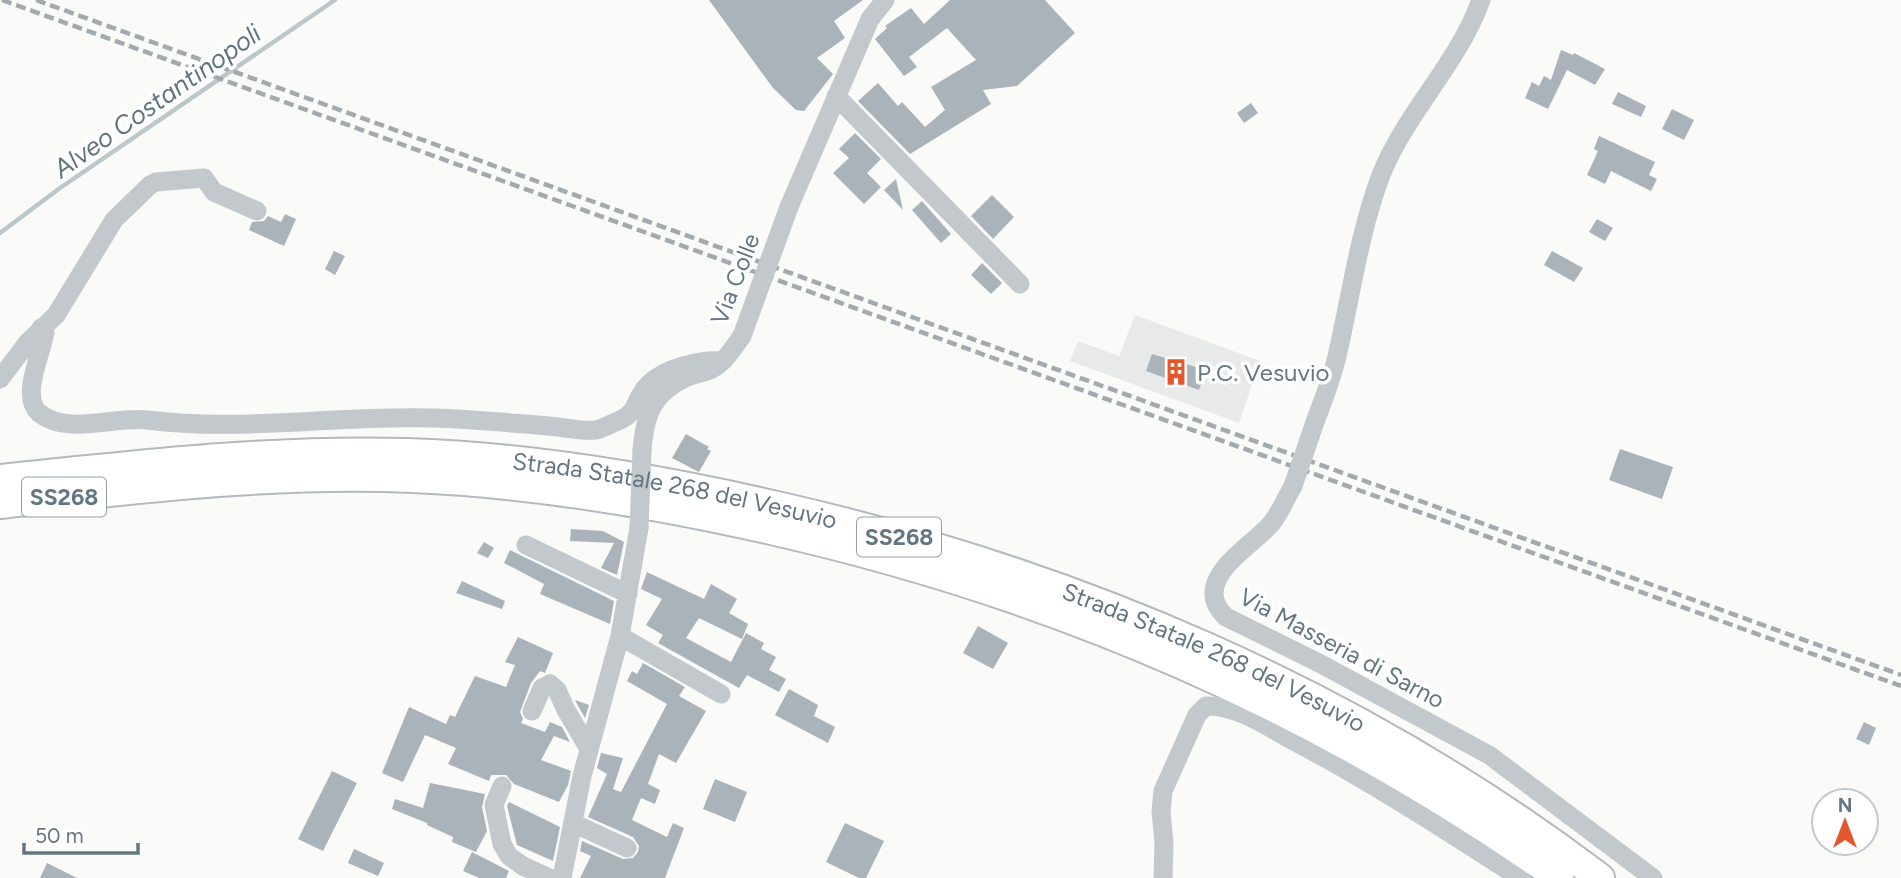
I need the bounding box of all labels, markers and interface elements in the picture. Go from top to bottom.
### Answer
water label: Alveo Costantinopoli [46,17,268,185]
street label: Via Colle [704,229,766,329]
building icon: P.C. Vesuvio [1161,357,1191,387]
place label: P.C. Vesuvio [1197,358,1329,387]
street label: Strada Statale 268 del Vesuvio [511,446,840,534]
road number: SS268 [22,477,106,516]
road number: SS268 [857,517,941,556]
street label: Strada Statale 268 del Vesuvio [1059,576,1371,738]
street label: Via Masseria di Sarno [1234,582,1450,714]
north arrow [1810,787,1880,857]
text: N [1838,794,1852,817]
scale bar [24,812,138,856]
text: 50 m [35,823,84,848]

